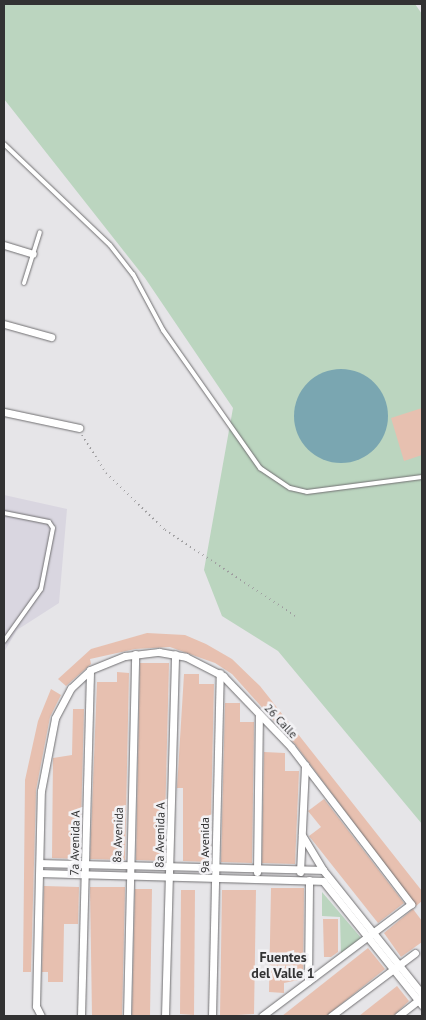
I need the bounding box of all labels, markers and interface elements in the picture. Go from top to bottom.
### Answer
street label: 26 Calle [261,701,301,741]
street label: 8a Avenida A [152,802,168,868]
street label: 8a Avenida [110,807,126,863]
street label: 7a Avenida A [67,810,83,876]
street label: 9a Avenida [198,817,212,873]
district label: Fuentes del Valle 1 [251,949,315,982]

